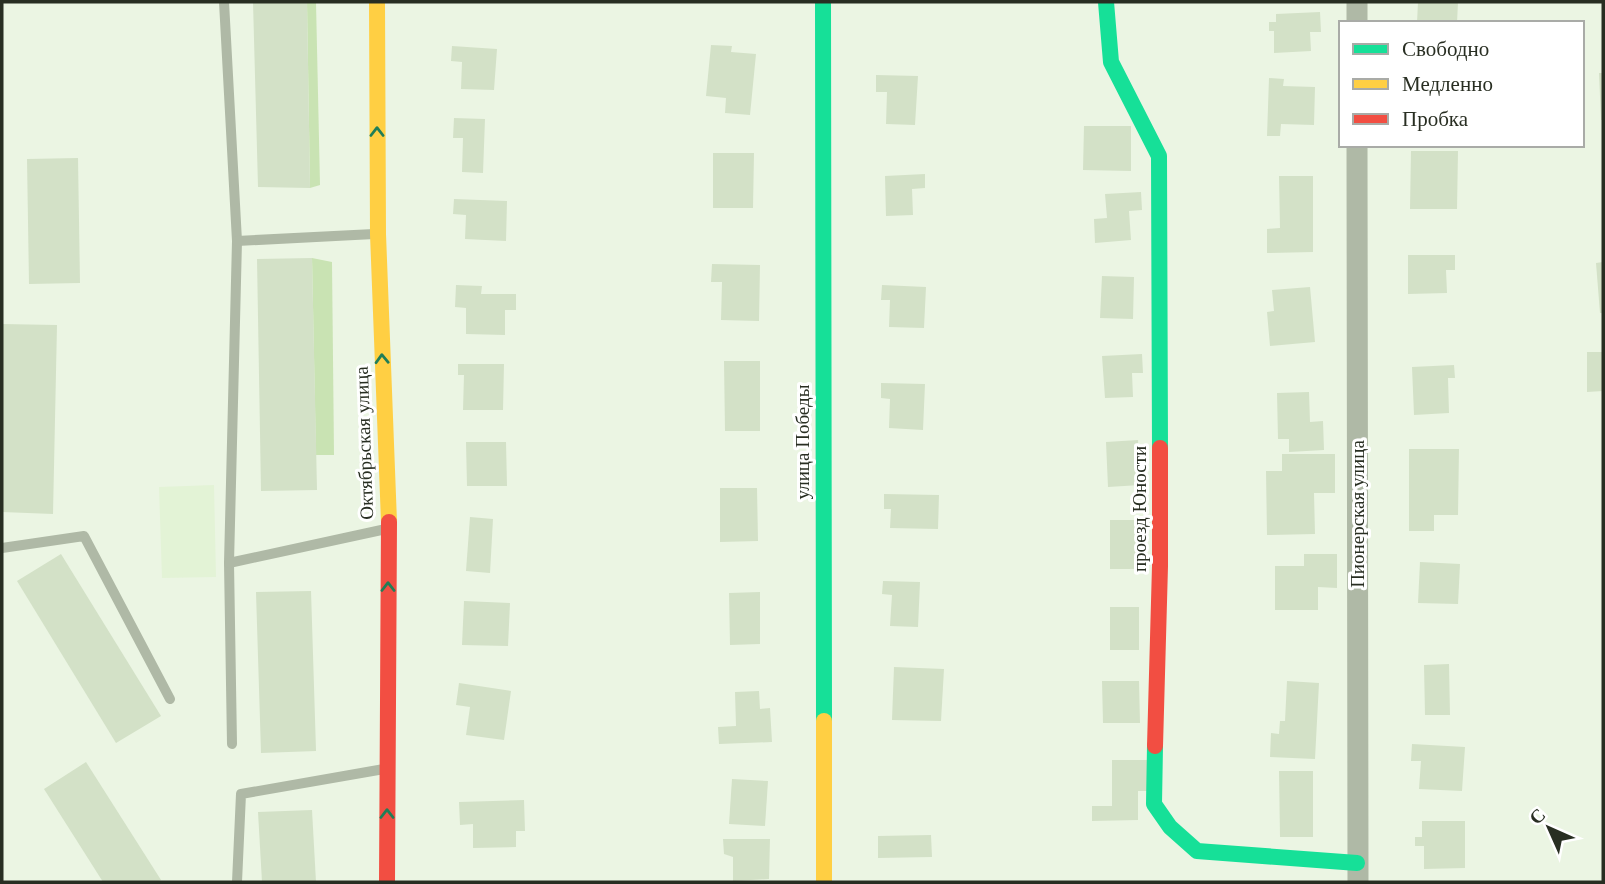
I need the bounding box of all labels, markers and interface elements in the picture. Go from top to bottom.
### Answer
legend [1339,21,1584,147]
text: Свободно [1402,37,1489,61]
text: Медленно [1402,72,1493,96]
text: Пробка [1402,107,1469,131]
one-way arrow [369,126,385,136]
one-way arrow [375,353,390,364]
street label: Октябрьская улица [351,365,377,520]
street label: улица Победы [792,384,813,499]
street label: Пионерская улица [1347,440,1368,588]
street label: проезд Юности [1129,446,1150,572]
one-way arrow [380,581,396,591]
north arrow [1514,793,1584,863]
text: С [1525,804,1550,829]
one-way arrow [379,808,395,819]

